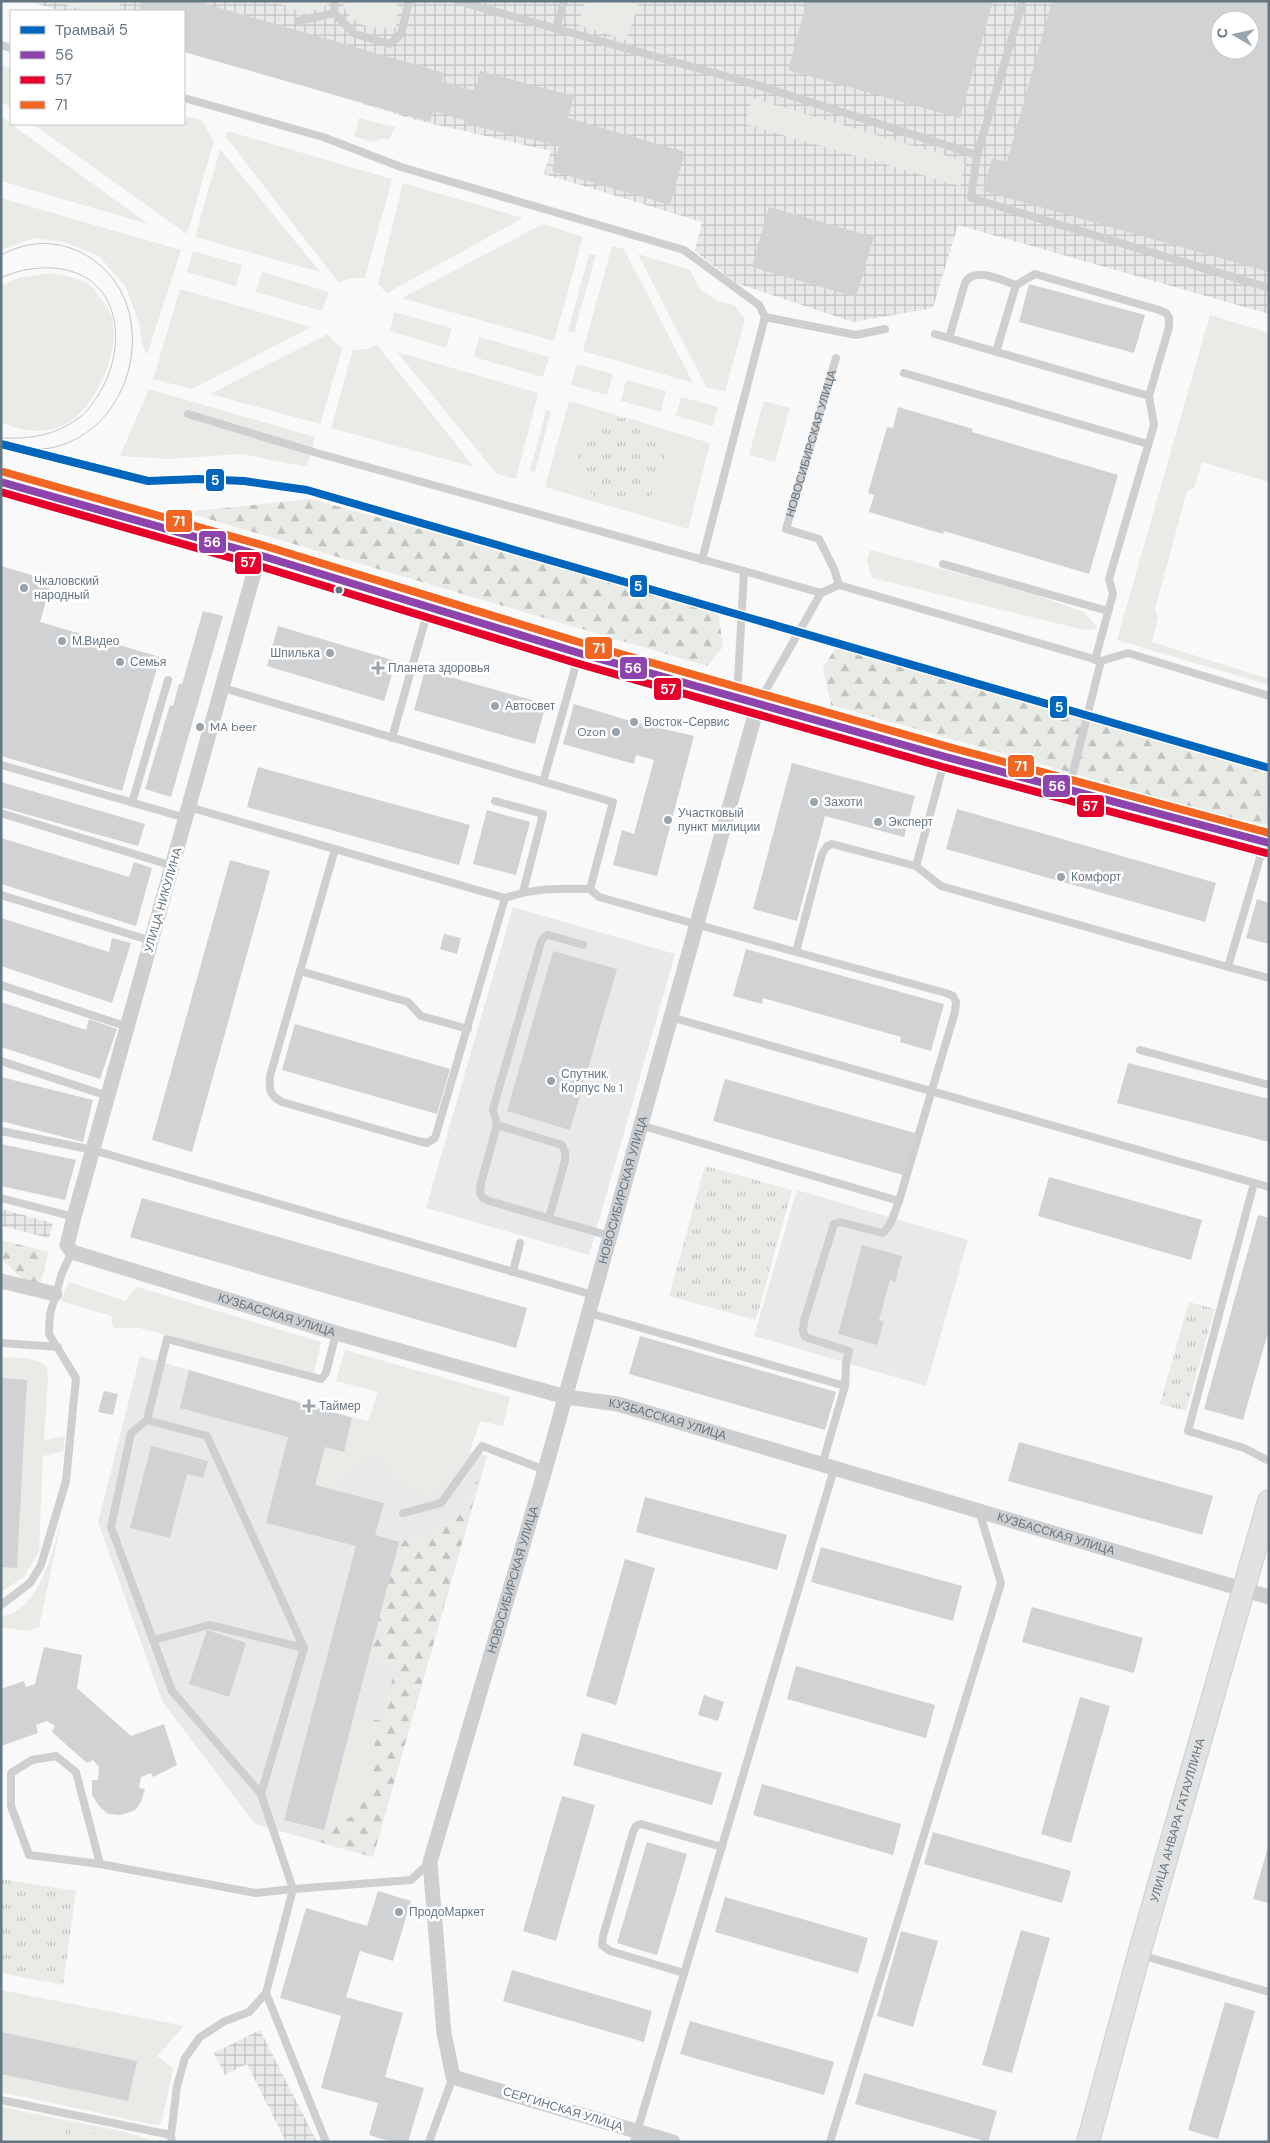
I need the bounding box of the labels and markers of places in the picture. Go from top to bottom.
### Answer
place label: Чкаловский народный [34,573,99,603]
marker: Чкаловский народный [18,582,30,594]
unlabelled marker [334,585,344,595]
place label: М.Видео [72,633,120,649]
marker: М.Видео [56,635,68,647]
place label: Шпилька [270,645,320,661]
marker: Шпилька [324,647,336,659]
place label: Семья [130,654,166,670]
marker: Семья [114,656,126,668]
place label: Планета здоровья [388,660,490,676]
marker: Планета здоровья [372,662,384,674]
place label: Автосвет [505,698,556,714]
marker: Автосвет [489,700,501,712]
place label: Восток-Сервис [644,714,730,730]
marker: Восток-Сервис [628,716,640,728]
place label: MA beer [210,719,257,735]
marker: MA beer [194,721,206,733]
place label: Ozon [577,724,606,740]
marker: Ozon [610,726,622,738]
place label: Захоти [824,794,862,810]
marker: Захоти [808,796,820,808]
place label: Участковый пункт милиции [678,805,760,835]
marker: Участковый пункт милиции [662,814,674,826]
place label: Эксперт [888,814,934,830]
marker: Эксперт [872,816,884,828]
place label: Комфорт [1071,869,1122,885]
marker: Комфорт [1055,871,1067,883]
place label: Спутник. Корпус № 1 [561,1066,623,1096]
marker: Спутник. Корпус № 1 [545,1075,557,1087]
place label: Таймер [319,1398,361,1414]
marker: Таймер [303,1400,315,1412]
place label: ПродоМаркет [409,1904,486,1920]
marker: ПродоМаркет [393,1906,405,1918]

